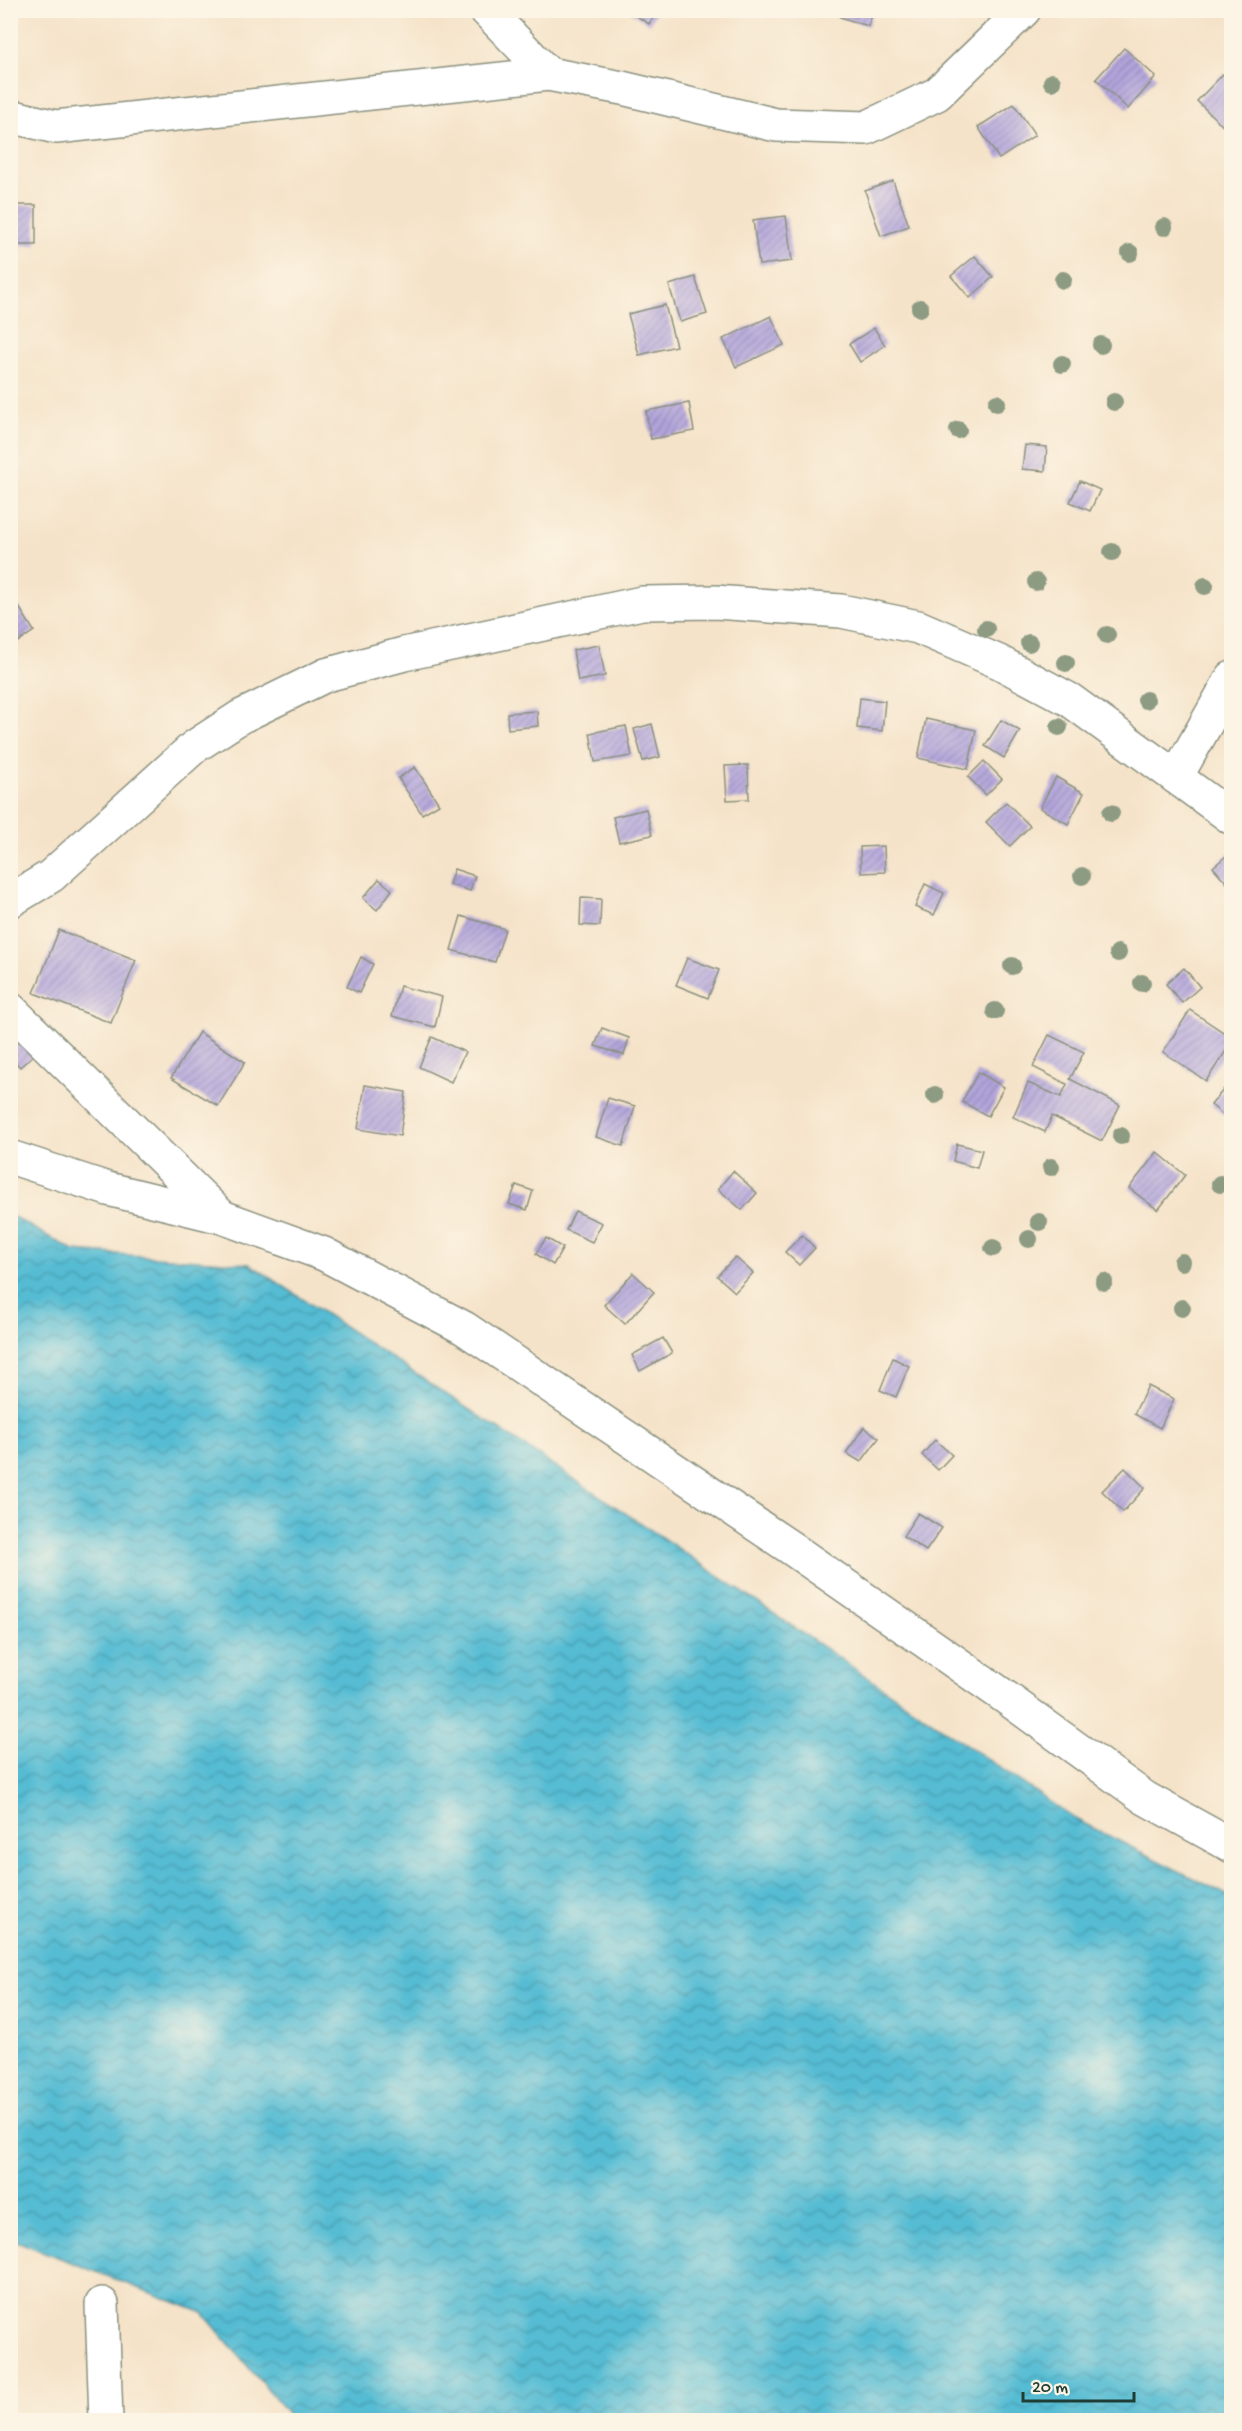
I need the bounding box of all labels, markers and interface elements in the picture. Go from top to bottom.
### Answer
scale bar [1023,2365,1134,2403]
text: 20 m [1032,2378,1068,2399]

